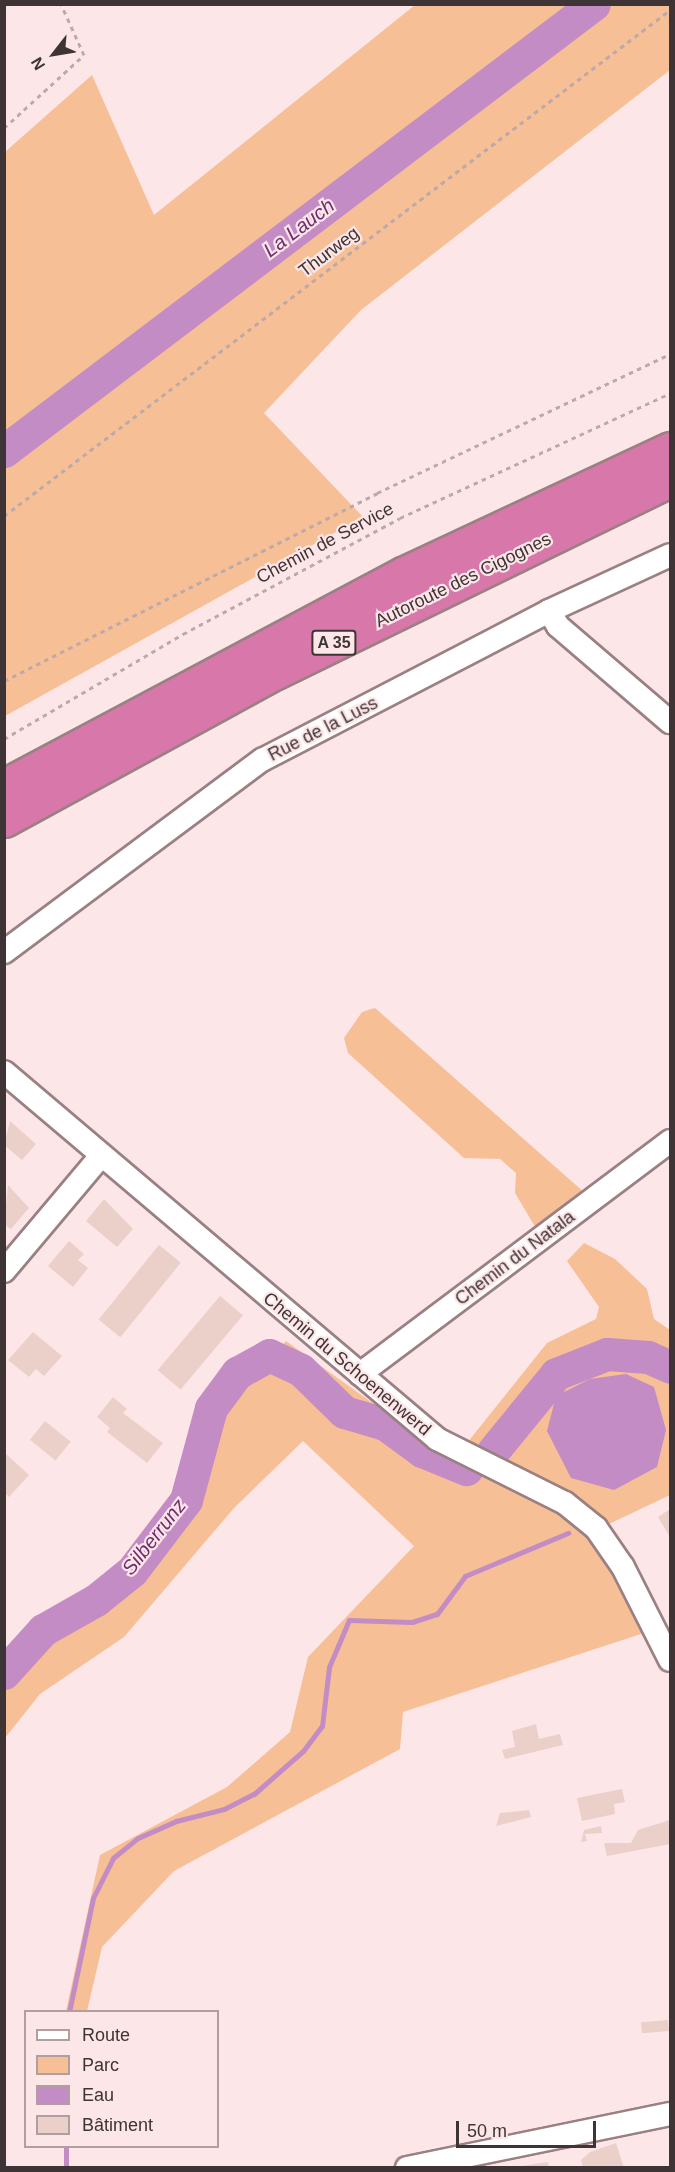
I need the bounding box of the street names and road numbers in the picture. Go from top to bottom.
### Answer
street label: Thurweg [295,222,363,282]
street label: Chemin de Service [253,498,397,588]
street label: Autoroute des Cigognes [371,528,555,632]
road number: A 35 [310,630,358,656]
street label: Rue de la Luss [265,692,381,766]
street label: Chemin du Natala [451,1206,579,1310]
street label: Chemin du Schoenenwerd [259,1288,435,1440]

